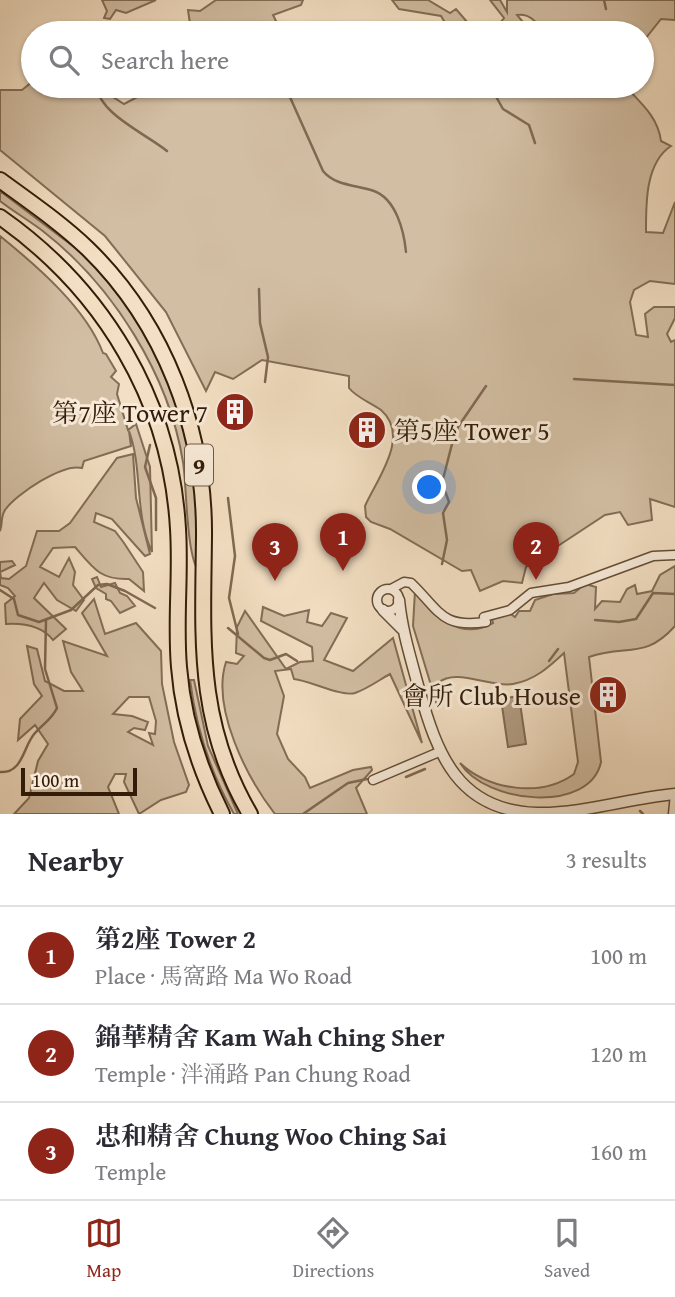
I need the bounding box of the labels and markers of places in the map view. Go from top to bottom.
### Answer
building icon: 第7座 Tower 7 [214,391,256,433]
place label: 第7座 Tower 7 [52,393,208,432]
building icon: 第5座 Tower 5 [346,409,388,451]
place label: 第5座 Tower 5 [394,411,550,450]
pin: 1 [320,513,366,571]
pin: 2 [513,522,559,580]
pin: 3 [252,523,298,581]
building icon: 會所 Club House [587,674,629,716]
place label: 會所 Club House [401,676,581,715]

